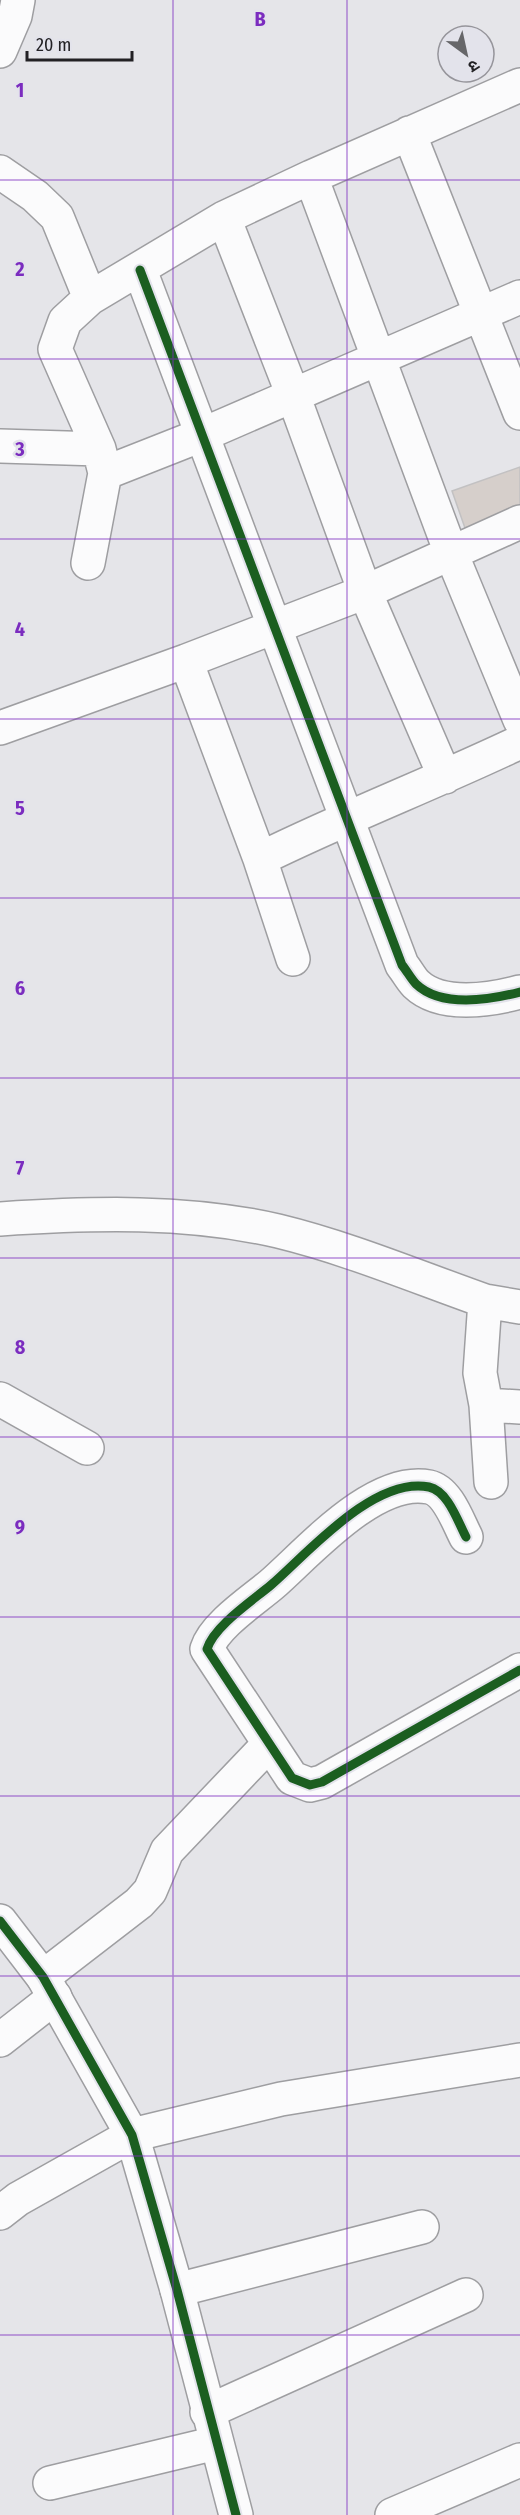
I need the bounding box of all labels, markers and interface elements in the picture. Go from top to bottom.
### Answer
text: B [254,7,266,31]
scale bar [27,24,132,62]
north arrow [436,24,496,84]
text: 20 m [36,34,71,56]
text: उ [464,56,483,77]
text: 1 [16,78,24,102]
text: 2 [14,257,25,281]
text: 3 [14,437,25,461]
text: 4 [15,617,25,641]
text: 5 [15,796,25,820]
text: 6 [15,976,25,1000]
text: 7 [16,1156,25,1180]
text: 8 [15,1335,26,1359]
text: 9 [15,1515,25,1539]

